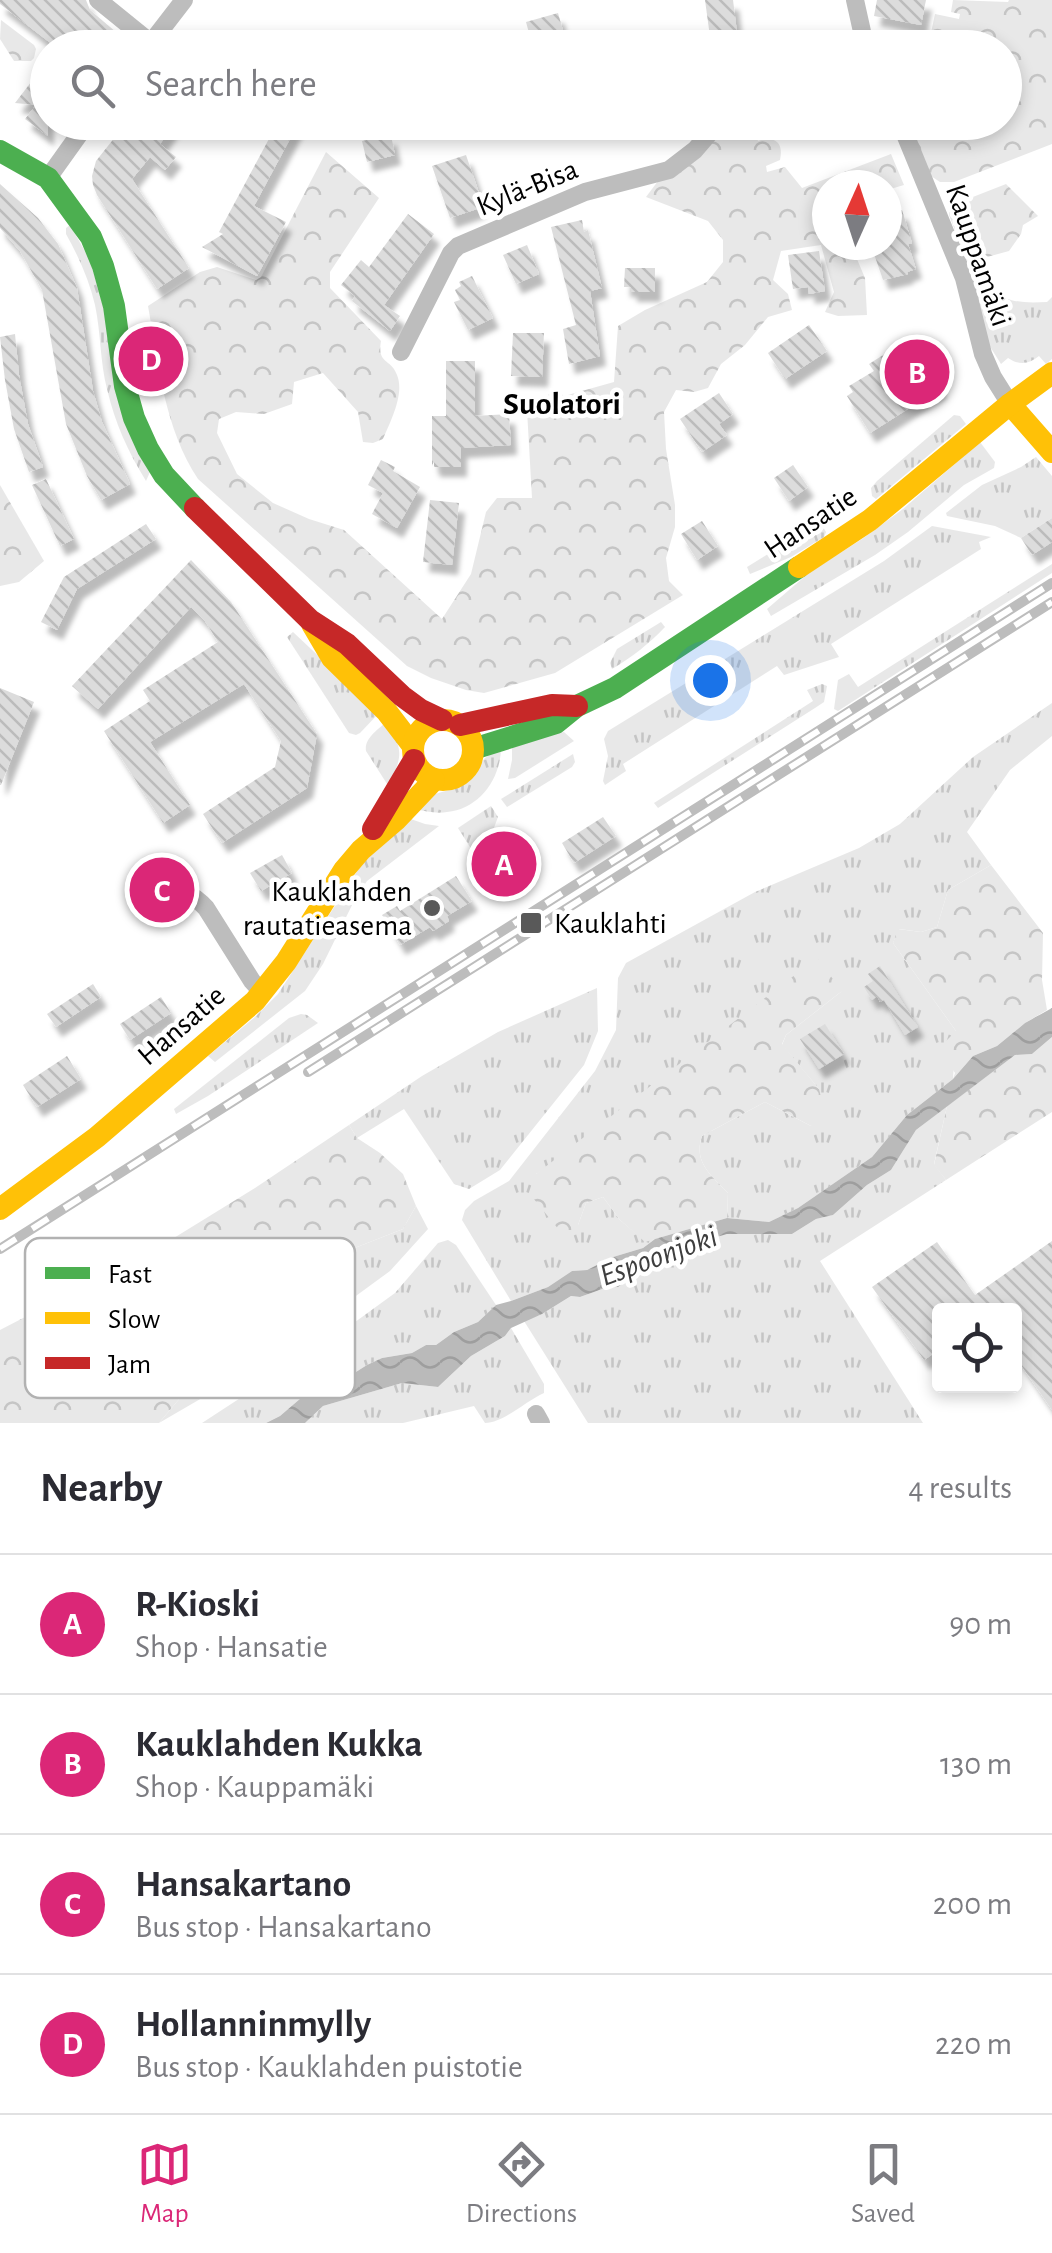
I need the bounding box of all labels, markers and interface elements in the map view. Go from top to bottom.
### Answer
search box [30,30,1022,140]
icon: search [65,58,120,113]
text: Search here [145,66,317,104]
street label: Kylä-Bisa [472,154,582,222]
north arrow [812,170,902,260]
street label: Kauppamäki [940,180,1016,330]
pin: D [118,322,184,396]
pin: B [884,334,950,410]
district label: Suolatori [503,388,621,420]
street label: Hansatie [759,481,862,565]
your location [685,655,736,706]
pin: A [472,826,536,902]
pin: C [130,852,194,928]
place label: Kauklahden rautatieasema [243,877,412,941]
marker: Kauklahden rautatieasema [421,897,443,919]
place label: Kauklahti [554,909,667,939]
marker: Kauklahti [518,910,544,936]
street label: Hansatie [132,980,231,1071]
water label: Espoonjoki [595,1220,722,1293]
legend [25,1238,355,1398]
text: Fast [108,1261,152,1289]
map controls [932,1303,1022,1393]
button: locate [932,1303,1022,1393]
text: Slow [108,1306,160,1334]
text: Jam [108,1351,151,1379]
text: Nearby [40,1467,163,1509]
text: 4 results [908,1472,1012,1504]
text: R-Kioski [135,1586,260,1624]
text: A [63,1608,82,1640]
text: 90 m [949,1608,1012,1640]
text: Shop · Hansatie [135,1631,328,1663]
text: Kauklahden Kukka [135,1726,423,1764]
text: B [63,1748,82,1780]
text: 130 m [940,1748,1012,1780]
text: Shop · Kauppamäki [135,1771,374,1803]
text: Hansakartano [135,1866,351,1904]
text: C [64,1888,81,1920]
text: 200 m [933,1888,1012,1920]
text: Bus stop · Hansakartano [135,1911,432,1943]
text: Hollanninmylly [135,2006,371,2044]
text: D [62,2028,83,2060]
text: 220 m [935,2028,1012,2060]
text: Bus stop · Kauklahden puistotie [135,2051,523,2083]
tab: Map [137,2137,192,2231]
tab: Directions [466,2137,577,2231]
tab: Saved [851,2137,915,2231]

